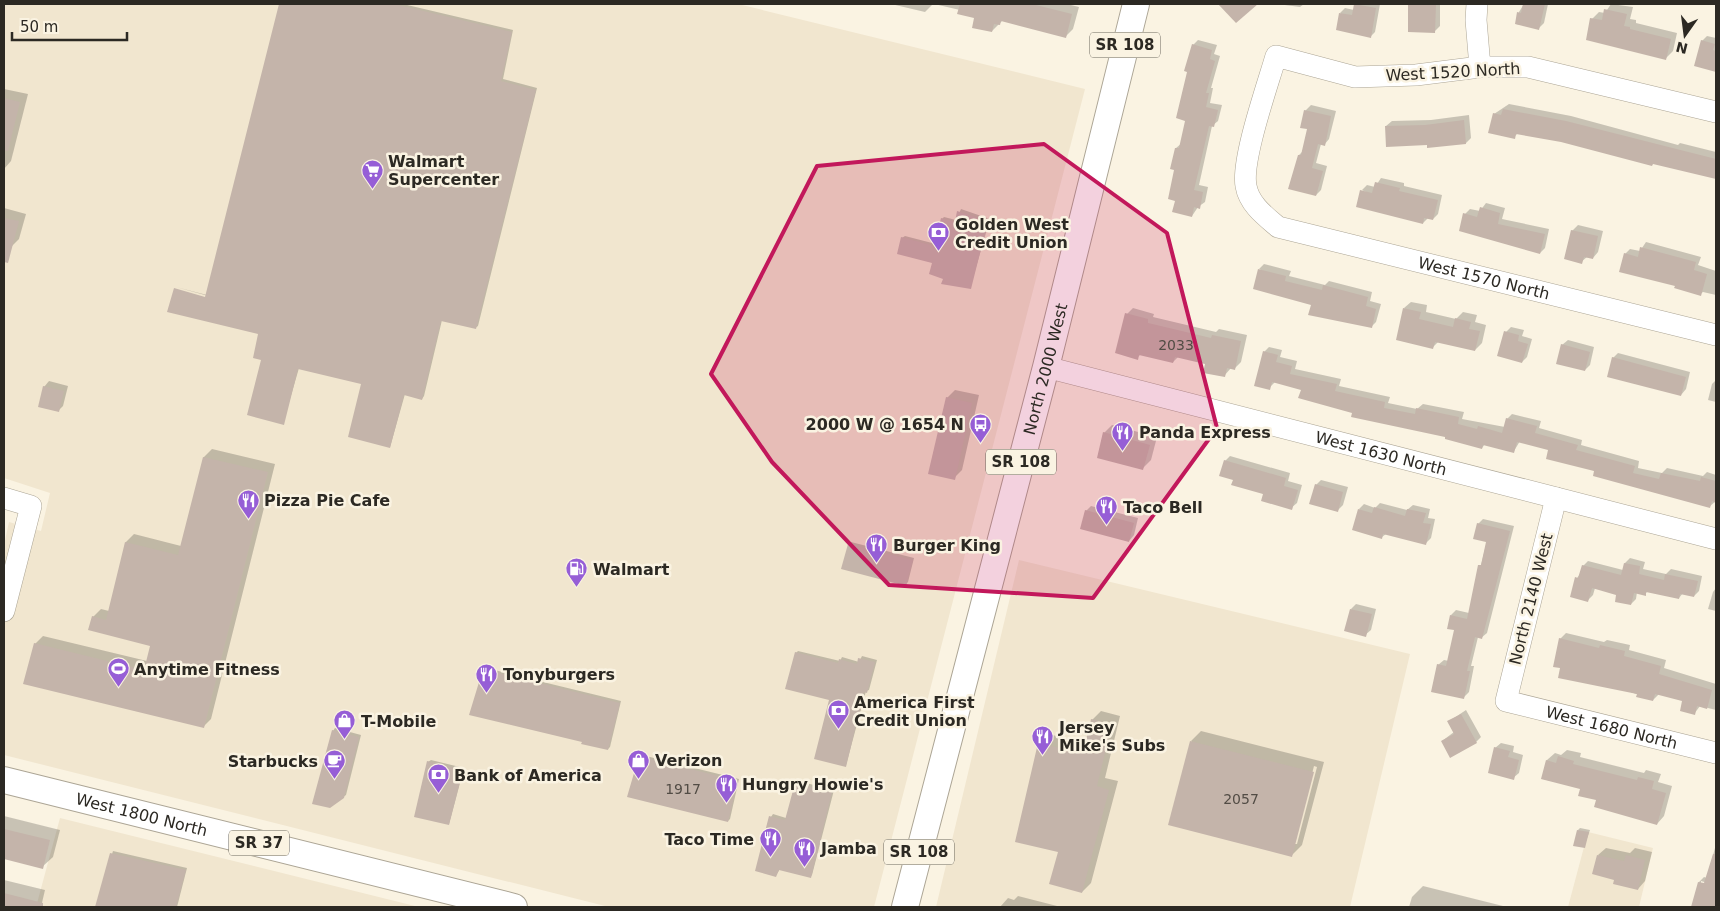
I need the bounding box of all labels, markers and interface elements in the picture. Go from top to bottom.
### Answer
scale bar [12,10,128,42]
north arrow [1660,10,1710,60]
text: 50 m [20,18,58,36]
road number: SR 108 [1090,32,1160,58]
text: N [1674,38,1689,57]
street label: West 1520 North [1385,59,1521,85]
place label: Walmart Supercenter [388,152,499,189]
supermarket icon: Walmart Supercenter [360,158,384,189]
place label: Golden West Credit Union [955,215,1069,252]
bank icon: Golden West Credit Union [927,221,951,252]
street label: West 1570 North [1416,252,1552,303]
street label: North 2000 West [1019,301,1071,437]
house number: 2033 [1158,337,1194,353]
bus stop icon: 2000 W @ 1654 N [968,412,992,443]
place label: 2000 W @ 1654 N [806,415,964,434]
restaurant icon: Panda Express [1111,420,1135,451]
place label: Panda Express [1139,423,1271,442]
street label: West 1630 North [1313,427,1449,479]
road number: SR 108 [986,450,1056,474]
restaurant icon: Pizza Pie Cafe [236,488,260,519]
place label: Pizza Pie Cafe [264,491,390,510]
restaurant icon: Taco Bell [1095,495,1119,526]
place label: Taco Bell [1123,498,1203,517]
street label: North 2140 West [1505,531,1557,667]
restaurant icon: Burger King [865,533,889,564]
place label: Burger King [893,536,1001,555]
fuel station icon: Walmart [565,557,589,588]
place label: Walmart [593,560,670,579]
sports icon: Anytime Fitness [106,657,130,688]
place label: Anytime Fitness [134,660,280,679]
restaurant icon: Tonyburgers [475,662,499,693]
place label: Tonyburgers [503,665,615,684]
place label: America First Credit Union [854,693,975,730]
bank icon: America First Credit Union [826,699,850,730]
street label: West 1680 North [1544,702,1680,753]
shop icon: T-Mobile [333,709,357,740]
place label: T-Mobile [361,712,437,731]
place label: Jersey Mike's Subs [1058,718,1165,755]
restaurant icon: Jersey Mike's Subs [1031,724,1055,755]
shop icon: Verizon [627,748,651,779]
cafe icon: Starbucks [322,749,346,780]
place label: Verizon [655,751,722,770]
place label: Starbucks [228,752,318,771]
bank icon: Bank of America [426,763,450,794]
place label: Bank of America [454,766,602,785]
restaurant icon: Hungry Howie's [714,772,738,803]
place label: Hungry Howie's [742,775,883,794]
house number: 1917 [665,781,701,797]
street label: West 1800 North [74,789,210,840]
house number: 2057 [1223,791,1259,807]
restaurant icon: Taco Time [758,827,782,858]
road number: SR 37 [229,830,289,856]
place label: Taco Time [664,830,754,849]
restaurant icon: Jamba [793,836,817,867]
place label: Jamba [820,839,877,858]
road number: SR 108 [884,840,954,864]

